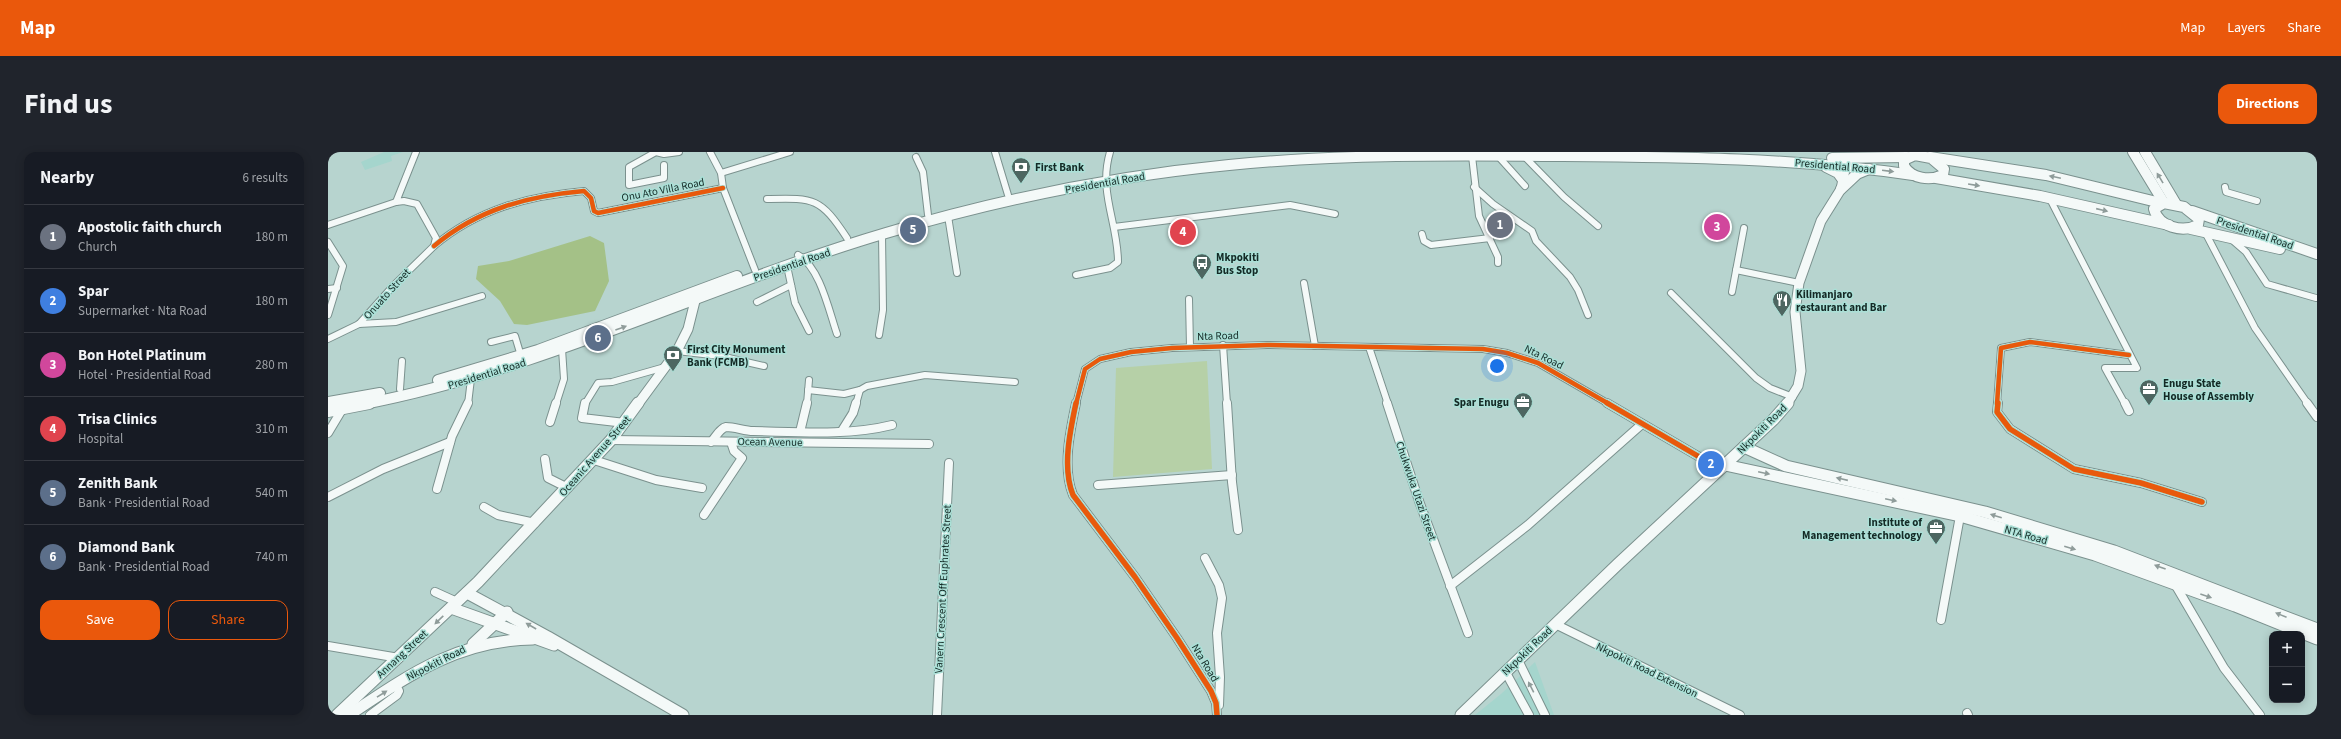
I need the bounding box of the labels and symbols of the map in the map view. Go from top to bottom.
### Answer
street label: Presidential Road [1794,155,1876,177]
bank icon: First Bank [1010,156,1032,184]
place label: First Bank [1035,160,1084,175]
one-way arrow [1882,168,1894,174]
street label: Presidential Road [1064,169,1146,197]
one-way arrow [2157,172,2164,184]
one-way arrow [2049,174,2062,180]
street label: Onu Ato Villa Road [620,175,706,205]
one-way arrow [1968,182,1981,188]
one-way arrow [2096,208,2108,214]
pin: 1 [1487,210,1513,240]
pin: 3 [1704,212,1730,242]
street label: Presidential Road [2214,213,2296,253]
pin: 5 [900,215,926,245]
pin: 4 [1170,217,1196,247]
street label: Presidential Road [751,245,833,285]
place label: Mkpokiti Bus Stop [1216,250,1259,278]
bus stop icon: Mkpokiti Bus Stop [1191,252,1213,280]
street label: Onuato Street [360,265,414,323]
place label: Kilimanjaro restaurant and Bar [1796,287,1887,315]
restaurant icon: Kilimanjaro restaurant and Bar [1771,289,1793,317]
pin: 6 [585,323,611,353]
one-way arrow [615,324,627,330]
street label: Nta Road [1197,328,1239,344]
street label: Nta Road [1522,341,1566,373]
place label: First City Monument Bank (FCMB) [687,342,786,370]
bank icon: First City Monument Bank (FCMB) [662,344,684,372]
street label: Presidential Road [446,355,528,393]
your location [1487,356,1507,376]
place label: Enugu State House of Assembly [2163,376,2254,404]
office icon: Enugu State House of Assembly [2138,378,2160,406]
office icon: Spar Enugu [1512,391,1534,419]
place label: Spar Enugu [1454,395,1509,410]
street label: Nkpokiti Road [1734,401,1790,457]
street label: Oceanic Avenue Street [556,412,634,500]
street label: Ocean Avenue [737,434,803,450]
street label: Chukwuka Utazi Street [1392,439,1440,543]
pin: 2 [1698,449,1724,479]
one-way arrow [1757,470,1770,476]
one-way arrow [1836,476,1848,482]
one-way arrow [1884,498,1897,504]
street label: Vanern Crescent Off Euphrates Street [931,504,955,674]
one-way arrow [1989,513,2001,519]
place label: Institute of Management technology [1802,515,1923,543]
office icon: Institute of Management technology [1925,517,1947,545]
street label: NTA Road [2003,522,2049,548]
one-way arrow [2065,545,2077,551]
one-way arrow [2153,564,2165,570]
one-way arrow [2200,593,2212,599]
one-way arrow [2274,611,2286,617]
one-way arrow [434,615,444,625]
one-way arrow [525,622,537,629]
street label: Nkpokiti Road [1498,623,1556,679]
street label: Annang Street [373,626,431,682]
street label: Nkpokiti Road Extension [1594,639,1700,701]
street label: Nta Road [1188,641,1222,685]
street label: Nkpokiti Road [404,642,468,684]
one-way arrow [1528,682,1534,693]
one-way arrow [376,690,388,697]

